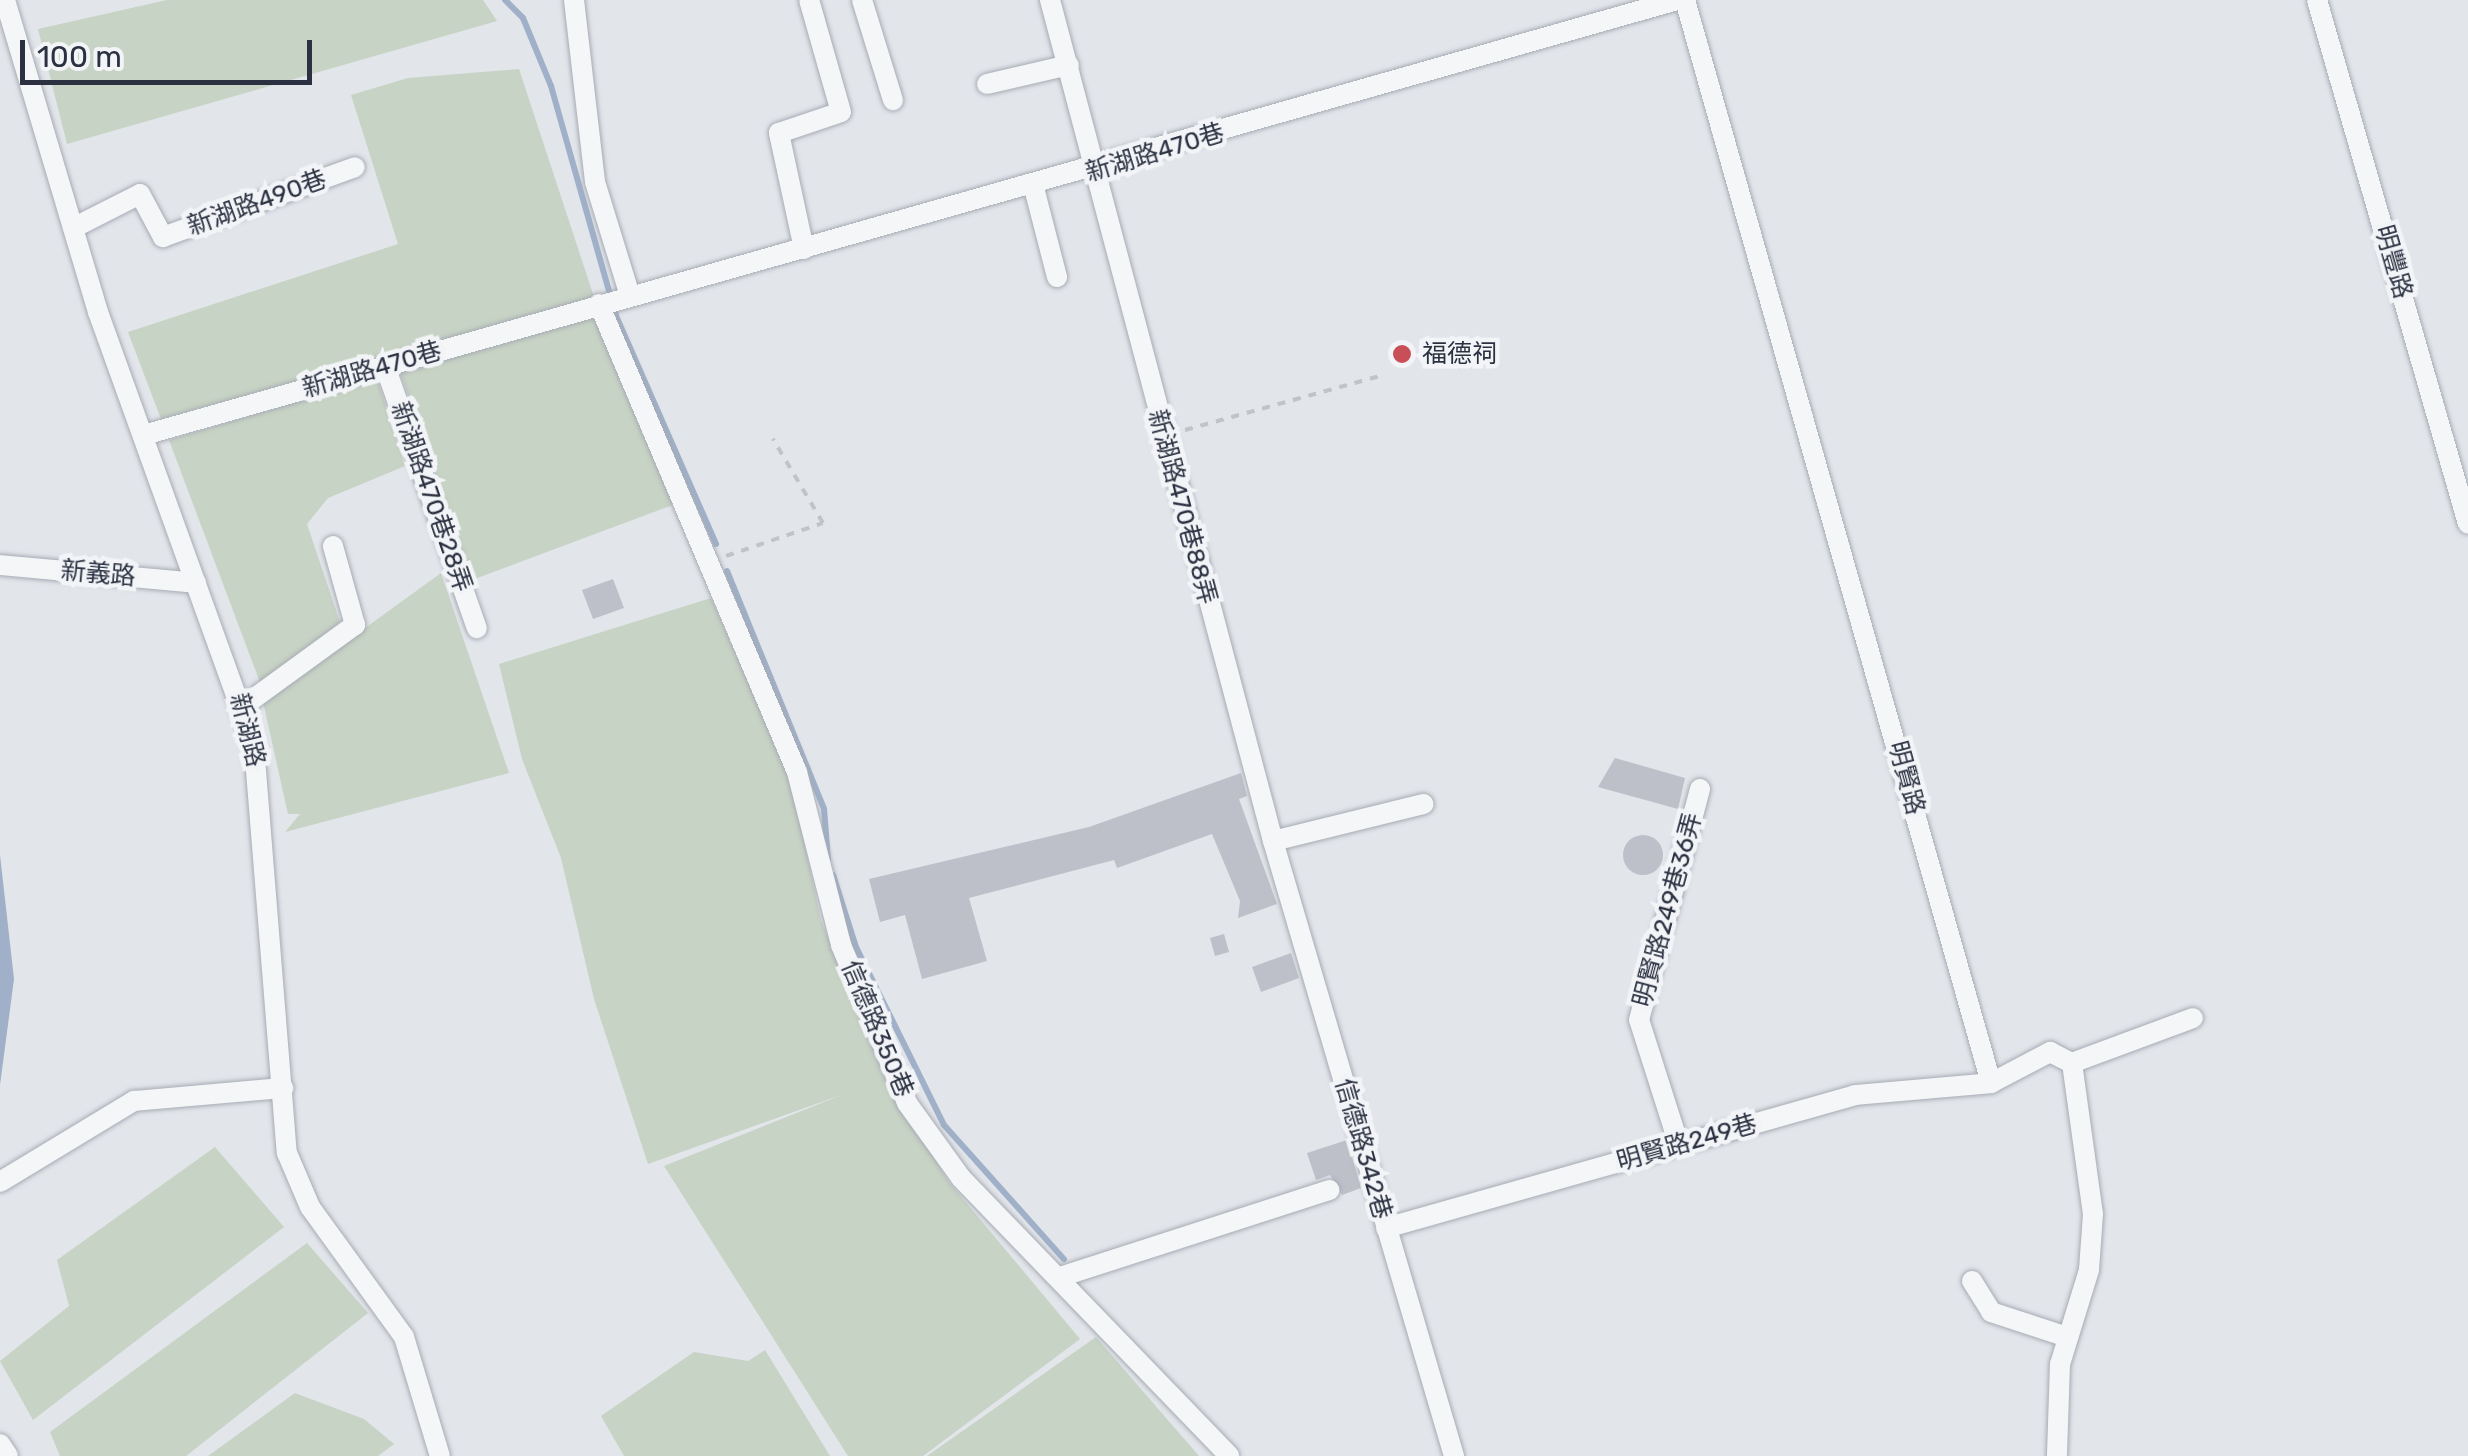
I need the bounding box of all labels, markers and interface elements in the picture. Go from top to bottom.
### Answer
scale bar [25,20,318,82]
text: 100 m [37,39,122,75]
street label: 新湖路470巷 [1082,118,1228,188]
street label: 新湖路490巷 [183,164,331,242]
street label: 明豐路 [2368,222,2418,302]
street label: 新湖路470巷 [299,336,445,404]
place label: 福德祠 [1422,339,1497,369]
marker: 福德祠 [1391,343,1413,365]
street label: 新湖路470巷28弄 [384,398,478,596]
street label: 新湖路470巷88弄 [1142,406,1222,608]
street label: 新義路 [59,556,137,592]
street label: 新湖路 [223,690,271,770]
street label: 明賢路 [1882,738,1930,818]
street label: 明賢路249巷36弄 [1628,810,1708,1010]
street label: 信德路350巷 [835,956,919,1102]
street label: 信德路342巷 [1329,1075,1397,1223]
street label: 明賢路249巷 [1613,1109,1761,1177]

